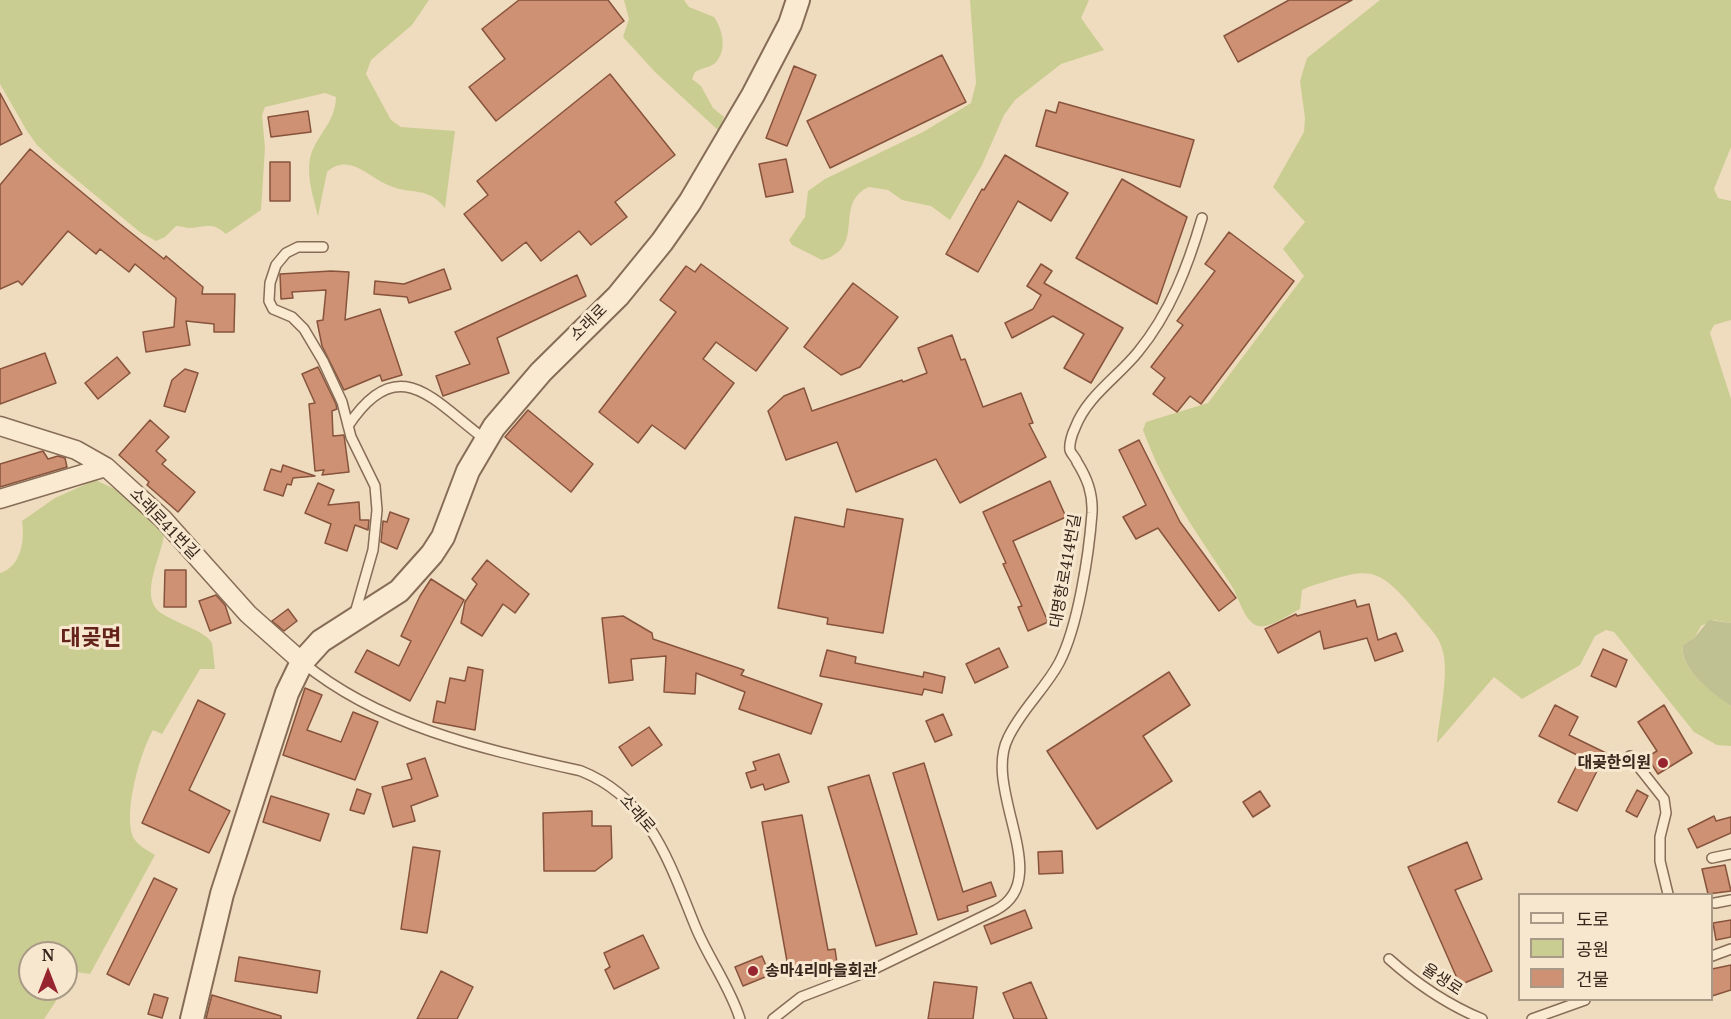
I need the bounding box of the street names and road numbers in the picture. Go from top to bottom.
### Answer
street label: 소래로 [567,301,611,345]
street label: 소래로41번길 [125,484,203,564]
street label: 대명항로414번길 [1047,513,1085,629]
street label: 소래로 [615,791,659,837]
street label: 율생로 [1418,960,1466,1000]

